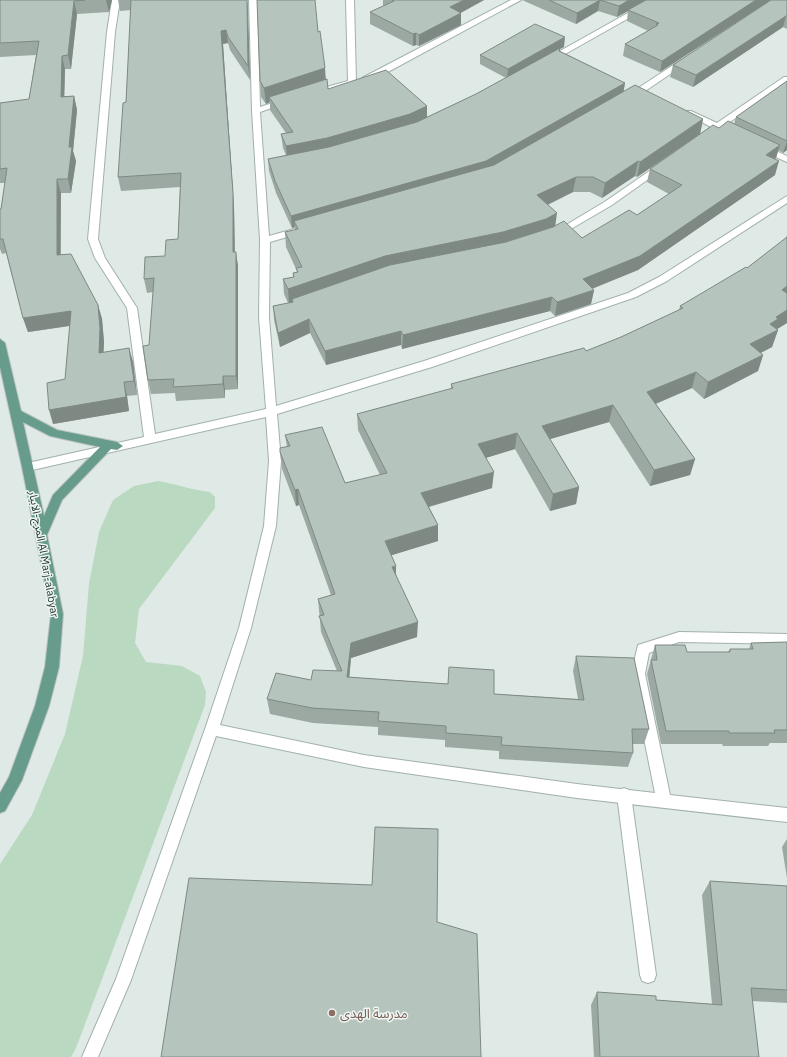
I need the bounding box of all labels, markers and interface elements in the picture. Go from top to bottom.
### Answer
street label: المرج-الابيار Al Marj-alabyar [25,489,62,619]
place label: مدرسة الهدى [340,1005,408,1022]
marker: مدرسة الهدى [327,1008,337,1018]

